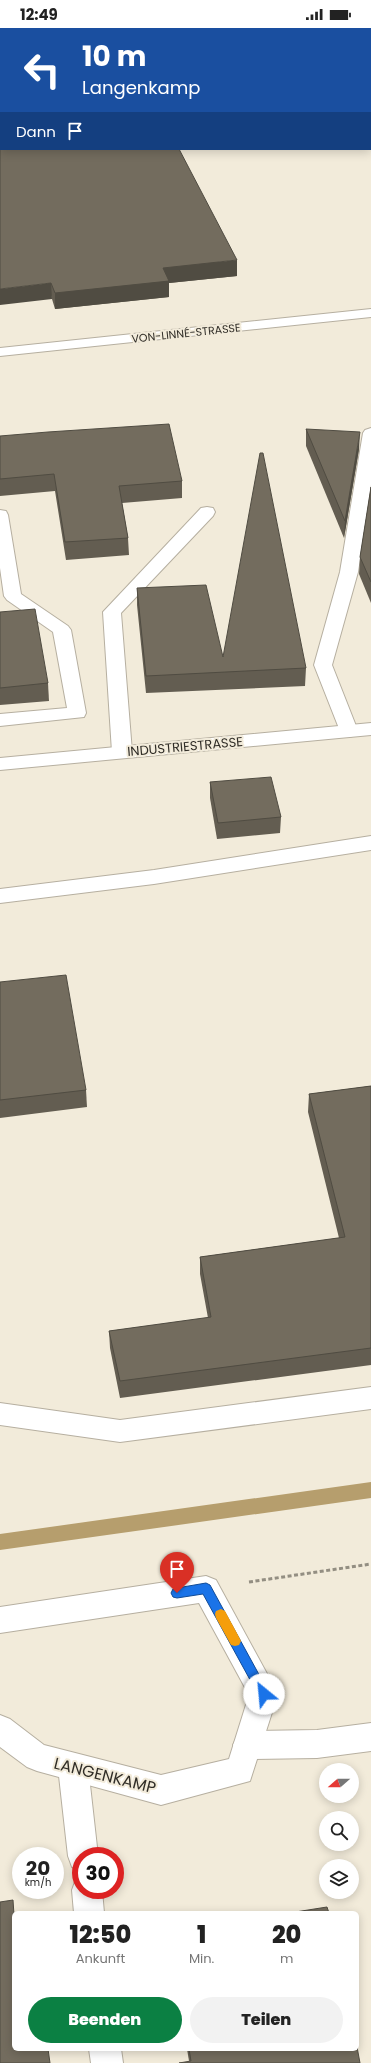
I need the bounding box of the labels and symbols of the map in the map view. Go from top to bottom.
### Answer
street label: VON-LINNÉ-STRASSE [131,319,241,347]
street label: INDUSTRIESTRASSE [126,732,244,761]
pin [160,1552,194,1593]
position arrow [243,1673,285,1715]
street label: LANGENKAMP [52,1752,158,1799]
north arrow [319,1763,359,1803]
speed limit sign: 30 [72,1847,124,1899]

